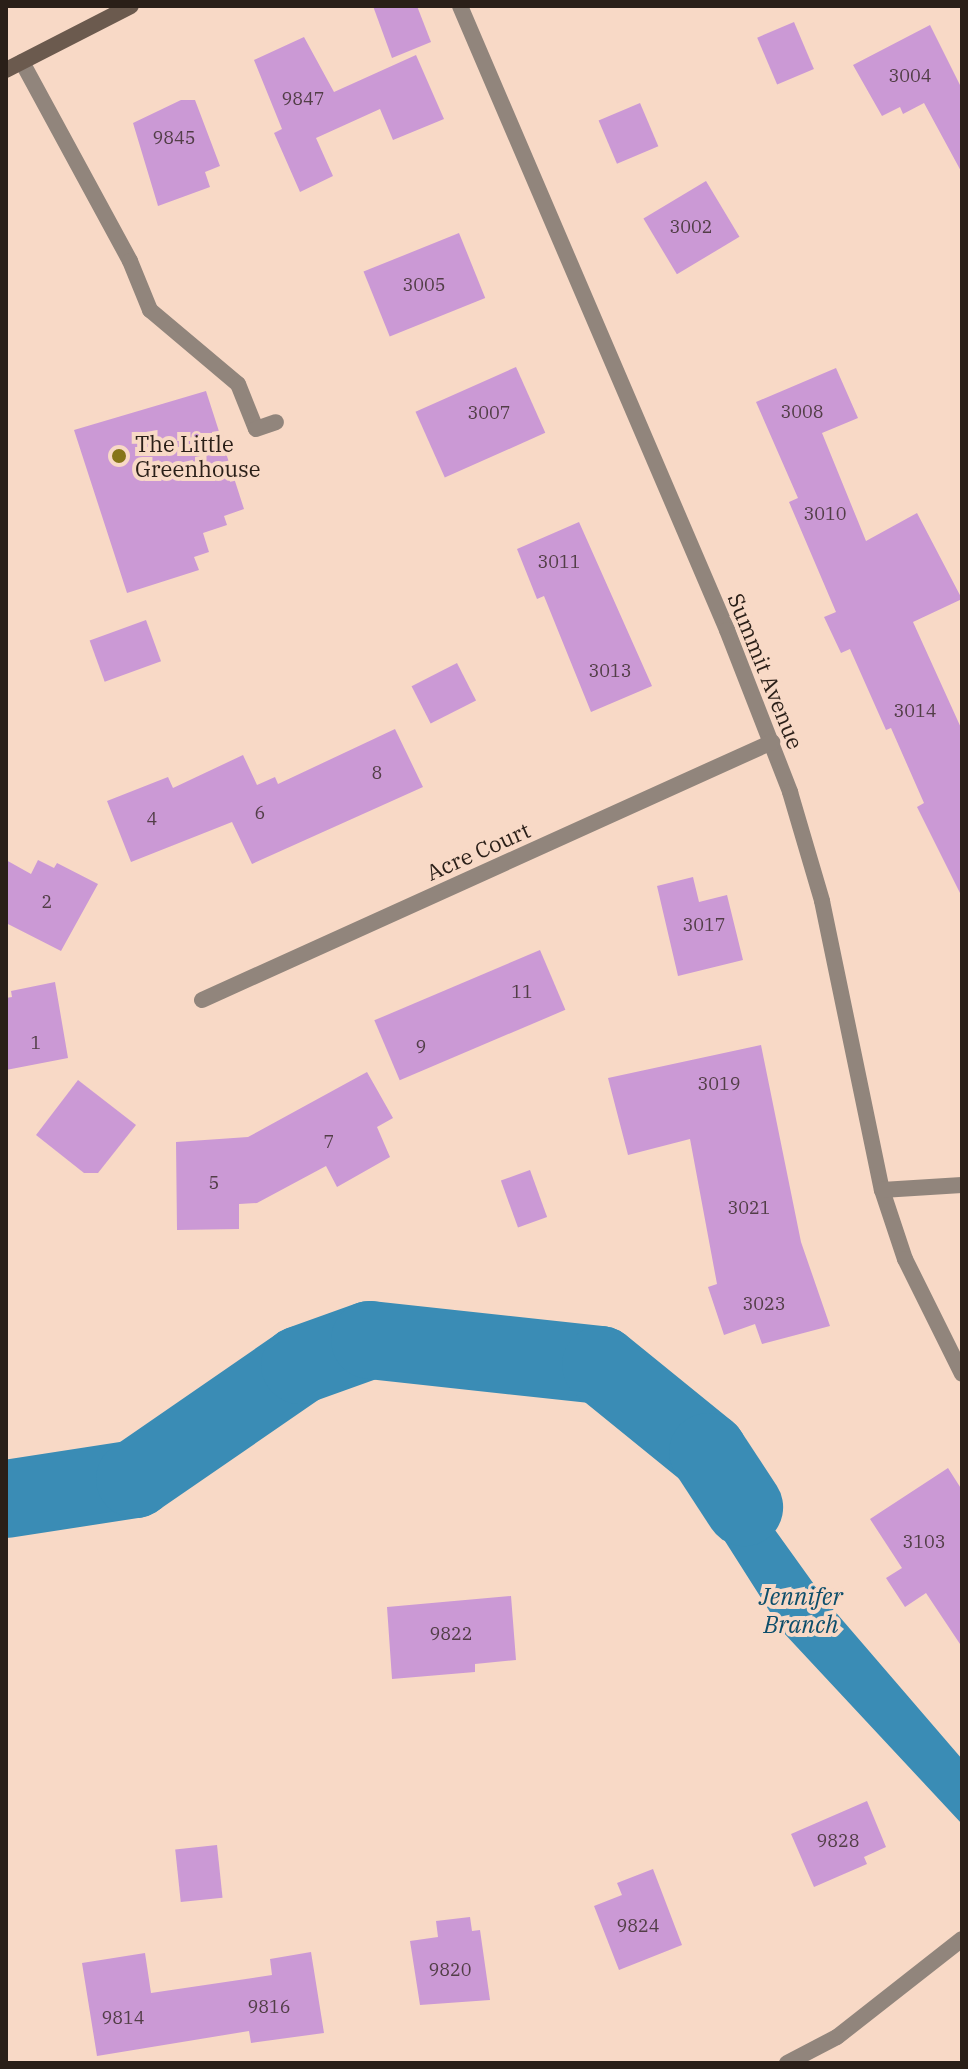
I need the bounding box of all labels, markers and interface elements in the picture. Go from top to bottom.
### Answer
house number: 3004 [888,65,932,87]
house number: 9847 [281,88,325,110]
house number: 9845 [152,127,196,149]
house number: 3002 [669,216,713,238]
house number: 3005 [402,274,446,296]
house number: 3008 [780,401,824,423]
house number: 3007 [467,402,511,424]
place label: The Little Greenhouse [135,430,261,482]
marker: The Little Greenhouse [110,447,128,465]
house number: 3010 [803,503,847,525]
house number: 3011 [537,551,581,573]
street label: Summit Avenue [723,589,809,753]
house number: 3013 [588,660,632,682]
house number: 3014 [893,700,937,722]
house number: 8 [372,762,382,784]
house number: 6 [255,802,265,824]
house number: 4 [147,808,157,830]
street label: Acre Court [422,816,534,886]
house number: 2 [42,891,52,913]
house number: 3017 [682,914,726,936]
house number: 11 [511,981,533,1003]
house number: 1 [31,1032,41,1054]
house number: 9 [416,1036,426,1058]
house number: 3019 [697,1073,741,1095]
house number: 7 [324,1131,334,1153]
house number: 5 [209,1172,219,1194]
house number: 3021 [727,1197,771,1219]
house number: 3023 [742,1293,786,1315]
house number: 3103 [902,1531,946,1553]
water label: Jennifer Branch [759,1583,843,1639]
house number: 9822 [429,1623,473,1645]
house number: 9828 [816,1830,860,1852]
house number: 9824 [616,1915,660,1937]
house number: 9820 [428,1959,472,1981]
house number: 9816 [247,1996,291,2018]
house number: 9814 [101,2007,145,2029]

